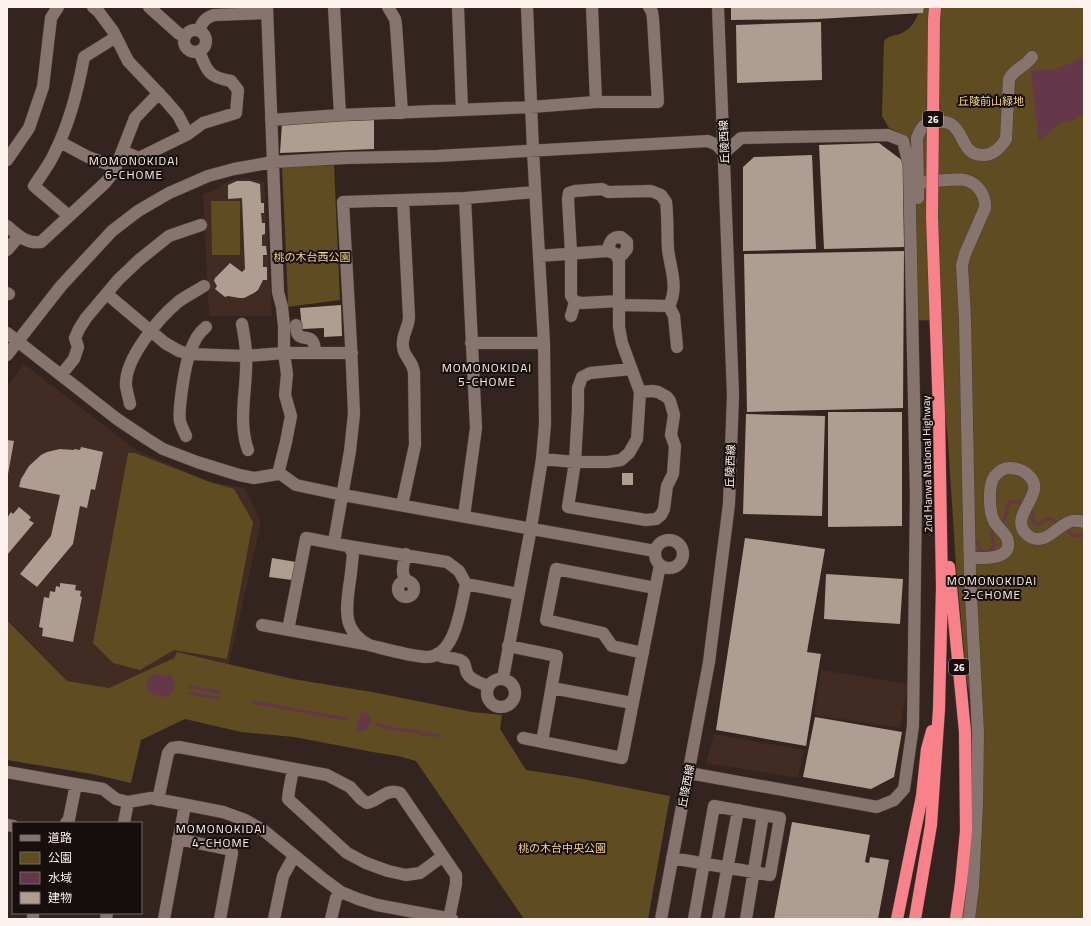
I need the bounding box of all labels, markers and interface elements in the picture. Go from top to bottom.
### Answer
park label: 丘陵前山緑地 [958,93,1024,109]
road number: 26 [923,111,943,127]
street label: 丘陵西線 [715,120,733,164]
district label: MOMONOKIDAI 6-CHOME [89,151,179,184]
park label: 桃の木台西公園 [274,249,351,265]
district label: MOMONOKIDAI 5-CHOME [442,358,532,391]
street label: 2nd Hanwa National Highway [918,395,936,533]
street label: 丘陵西線 [721,444,739,488]
district label: MOMONOKIDAI 2-CHOME [947,571,1037,604]
road number: 26 [949,659,969,675]
street label: 丘陵西線 [674,763,698,809]
district label: MOMONOKIDAI 4-CHOME [176,819,266,852]
legend [12,822,142,914]
text: 道路 [48,828,72,847]
park label: 桃の木台中央公園 [518,840,606,856]
text: 公園 [48,848,72,867]
text: 水域 [48,868,72,887]
text: 建物 [48,888,72,907]

